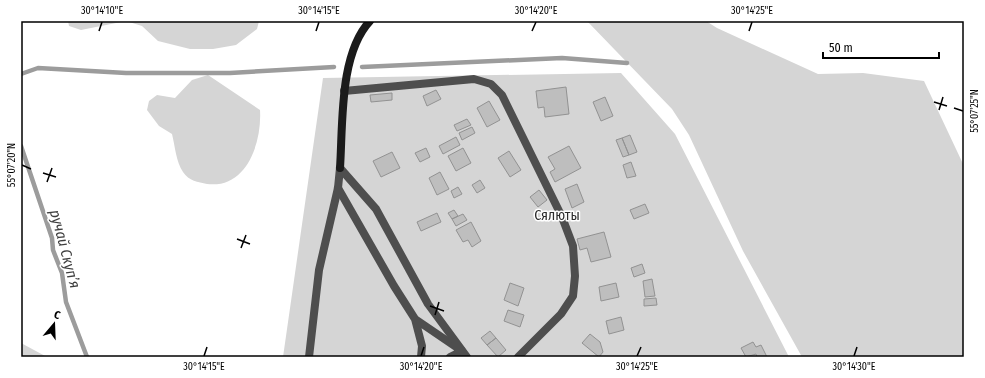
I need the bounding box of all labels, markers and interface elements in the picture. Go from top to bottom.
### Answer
text: 30°14'10"E [81,5,123,17]
text: 30°14'15"E [298,5,340,17]
text: 30°14'20"E [515,5,558,17]
text: 30°14'25"E [731,5,773,17]
scale bar [823,34,939,60]
text: 50 m [829,41,853,55]
text: 55°07'25"N [969,89,981,133]
text: 55°07'20"N [6,143,18,187]
park label: Сялюты [534,207,580,224]
water label: ручай Скупʼя [46,208,84,290]
north arrow [34,304,74,344]
text: С [52,308,62,322]
text: 30°14'15"E [183,361,225,373]
text: 30°14'20"E [400,361,443,373]
text: 30°14'25"E [616,361,658,373]
text: 30°14'30"E [833,361,876,373]

